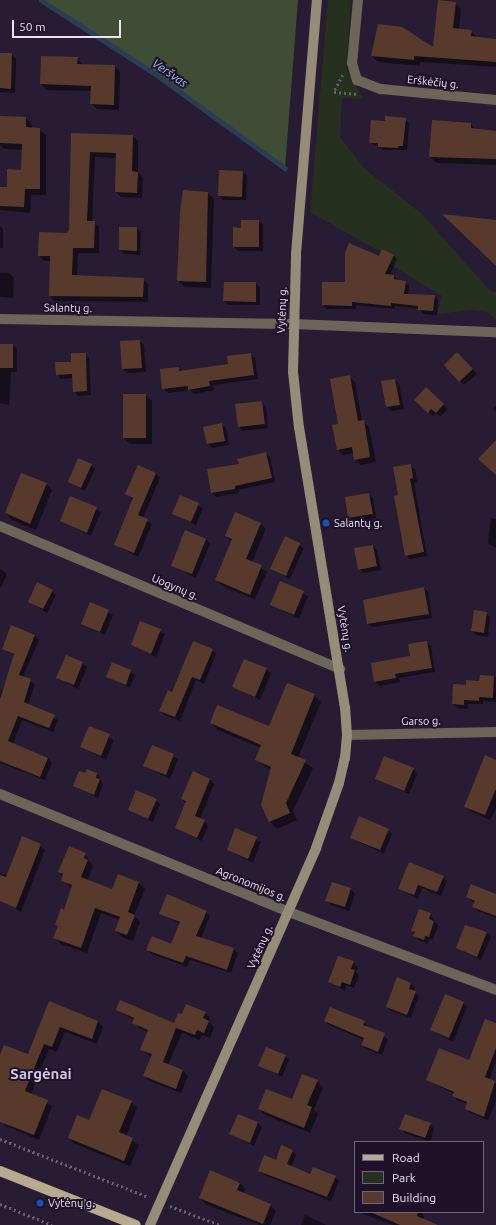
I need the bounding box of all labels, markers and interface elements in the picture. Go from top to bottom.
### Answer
scale bar [14,12,123,38]
text: 50 m [19,20,46,33]
water label: Veršvas [150,56,190,90]
street label: Erškėčių g. [406,73,460,91]
street label: Vytėnų g. [275,286,289,334]
street label: Salantų g. [44,301,92,315]
place label: Salantų g. [334,516,382,530]
marker: Salantų g. [321,518,331,528]
street label: Uogynų g. [150,571,200,603]
street label: Vytėnų g. [334,605,356,653]
street label: Garso g. [401,714,441,728]
street label: Agronomijos g. [214,864,288,904]
street label: Vytėnų g. [244,923,276,971]
district label: Sargėnai [10,1065,72,1083]
legend [354,1141,484,1213]
text: Road [392,1151,420,1164]
text: Park [392,1171,416,1184]
text: Building [392,1191,436,1204]
place label: Vytėnų g. [48,1196,95,1210]
marker: Vytėnų g. [35,1198,45,1208]

